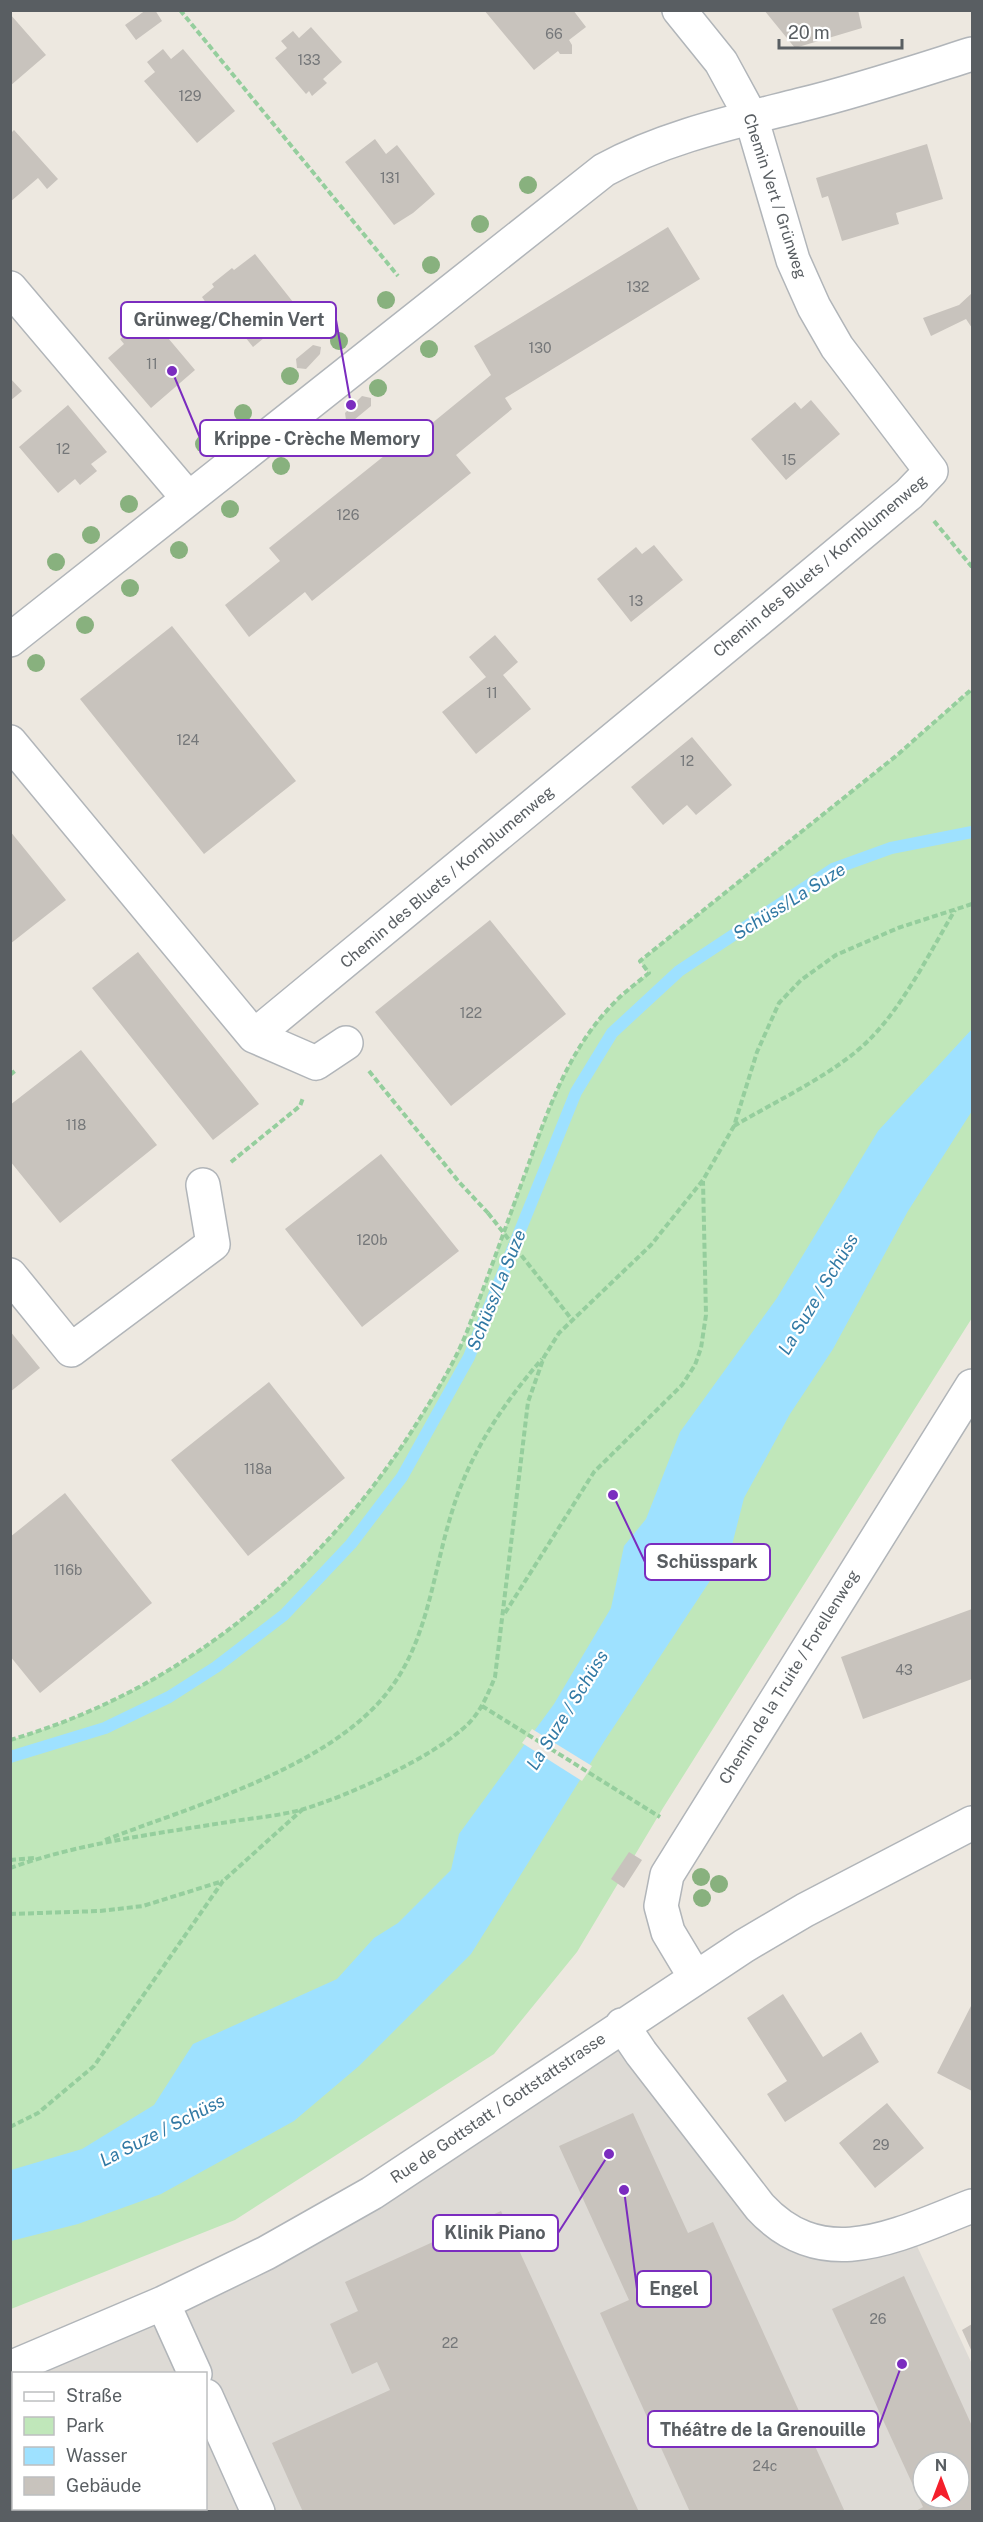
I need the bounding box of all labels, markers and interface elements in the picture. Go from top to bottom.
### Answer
scale bar [779,12,902,50]
text: 20 m [788,22,830,43]
house number: 66 [545,26,563,42]
house number: 133 [297,52,321,68]
house number: 129 [179,88,202,104]
street label: Chemin Vert / Grünweg [739,111,811,281]
house number: 131 [380,170,400,186]
house number: 132 [627,279,649,295]
callout: Grünweg/Chemin Vert [121,302,336,338]
text: Grünweg/Chemin Vert [134,309,324,330]
house number: 130 [529,340,552,356]
house number: 11 [146,356,158,372]
callout: Krippe - Crèche Memory [200,420,433,456]
text: Krippe - Crèche Memory [214,428,420,449]
house number: 12 [56,441,70,457]
house number: 15 [782,452,796,468]
street label: Chemin des Bluets / Kornblumenweg [709,471,931,661]
house number: 126 [337,507,360,523]
house number: 13 [629,593,643,609]
house number: 11 [486,685,498,701]
house number: 124 [177,732,200,748]
house number: 12 [680,753,694,769]
street label: Chemin des Bluets / Kornblumenweg [336,782,558,972]
water label: Schüss/La Suze [729,858,849,944]
house number: 122 [460,1005,482,1021]
house number: 118 [66,1117,86,1133]
water label: Schüss/La Suze [462,1226,530,1354]
water label: La Suze / Schüss [774,1230,862,1358]
house number: 120b [357,1232,387,1248]
house number: 118a [244,1461,272,1477]
callout: Schüsspark [645,1544,770,1580]
text: Schüsspark [656,1551,758,1572]
house number: 116b [54,1562,82,1578]
street label: Chemin de la Truite / Forellenweg [715,1566,863,1788]
water label: La Suze / Schüss [522,1646,612,1774]
house number: 43 [895,1662,913,1678]
street label: Rue de Gottstatt / Gottstattstrasse [387,2029,609,2187]
water label: La Suze / Schüss [96,2089,228,2170]
house number: 29 [872,2137,890,2153]
callout: Klinik Piano [433,2215,558,2251]
text: Klinik Piano [444,2222,546,2243]
callout: Engel [637,2271,711,2307]
text: Engel [649,2278,699,2299]
house number: 26 [869,2311,887,2327]
house number: 22 [442,2335,458,2351]
legend [12,2372,207,2510]
text: Straße [66,2385,122,2406]
callout: Théâtre de la Grenouille [648,2411,878,2447]
text: Park [66,2415,104,2436]
text: Théâtre de la Grenouille [660,2419,866,2440]
text: Wasser [66,2445,128,2466]
north arrow [911,2450,971,2510]
text: N [935,2456,947,2475]
house number: 24c [753,2458,777,2474]
text: Gebäude [66,2475,141,2496]

